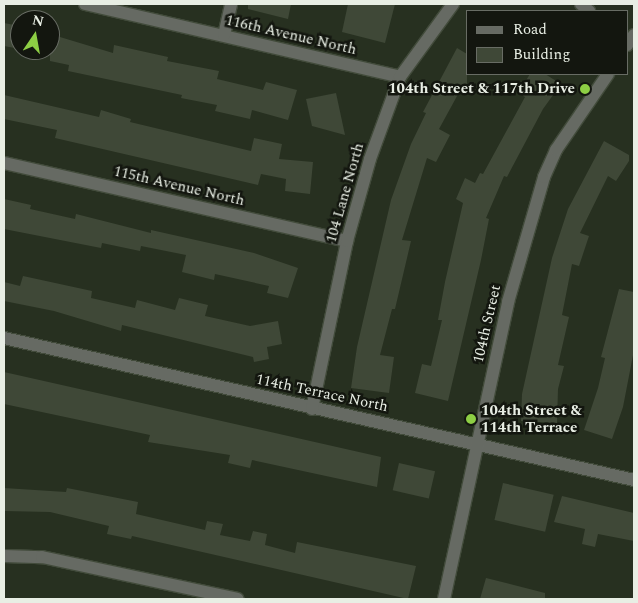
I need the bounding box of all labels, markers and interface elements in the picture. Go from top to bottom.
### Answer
text: N [30,9,46,32]
north arrow [10,10,60,60]
legend [466,10,628,75]
street label: 116th Avenue North [224,11,358,59]
text: Road [513,18,547,41]
text: Building [513,43,570,66]
place label: 104th Street & 117th Drive [388,80,575,98]
marker: 104th Street & 117th Drive [579,83,591,95]
street label: 104 Lane North [322,141,368,245]
street label: 115th Avenue North [112,162,246,210]
street label: 104th Street [469,283,505,365]
street label: 114th Terrace North [254,370,390,416]
place label: 104th Street & 114th Terrace [481,401,582,436]
marker: 104th Street & 114th Terrace [465,413,477,425]

